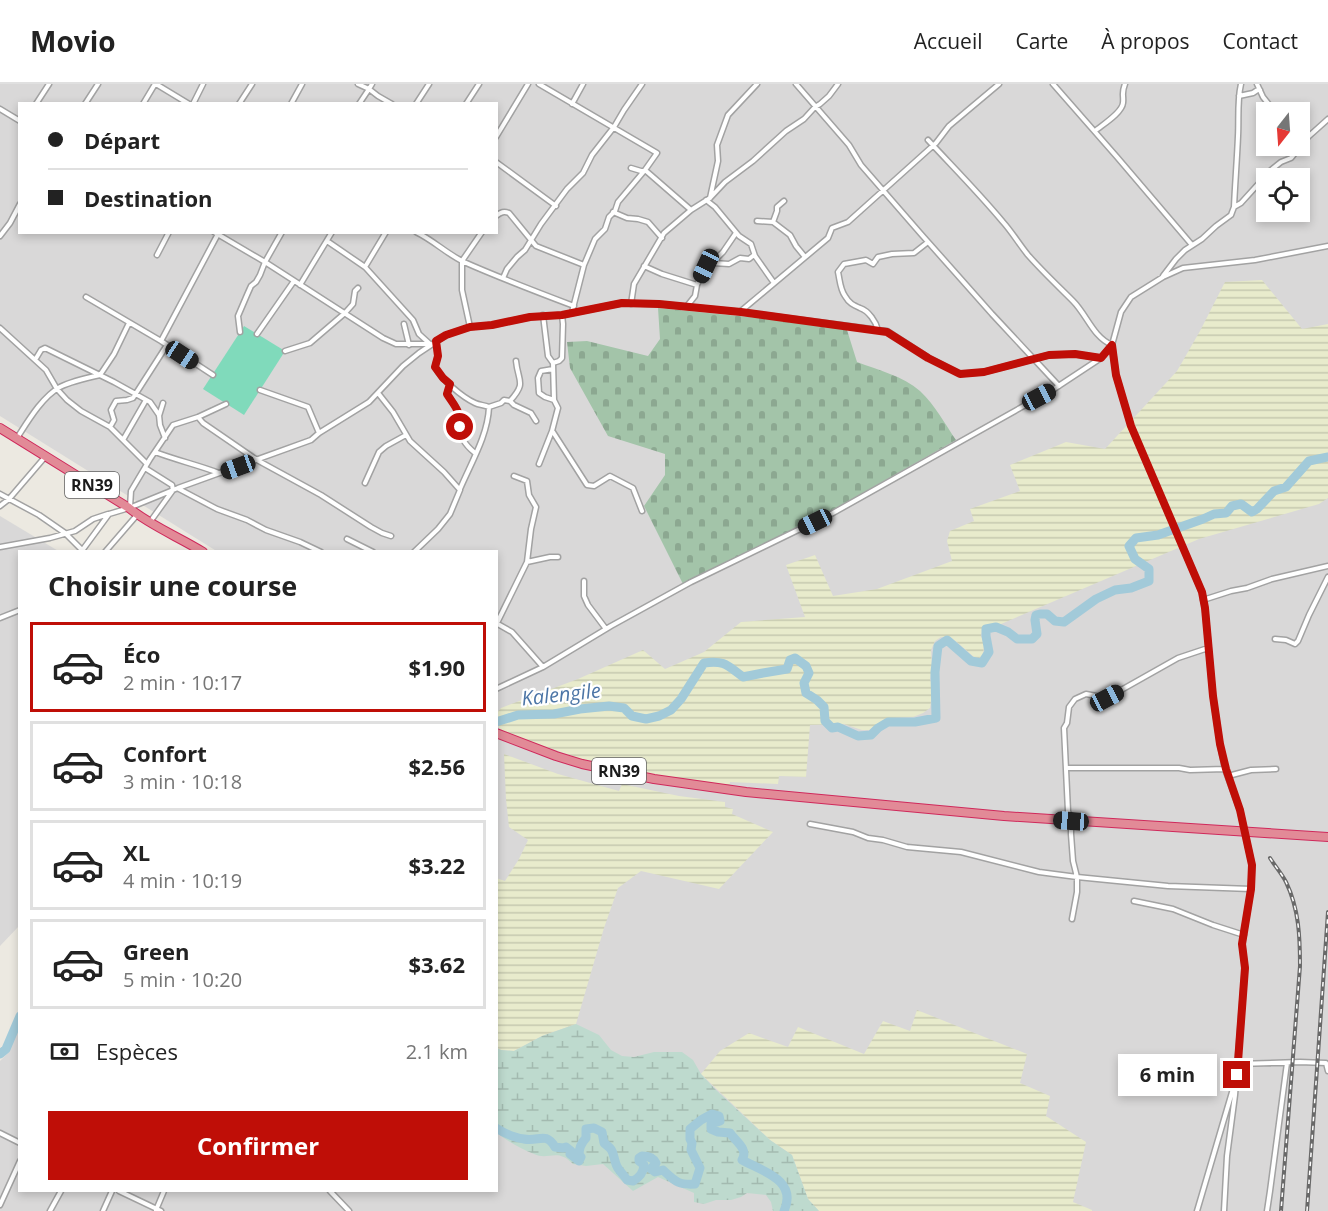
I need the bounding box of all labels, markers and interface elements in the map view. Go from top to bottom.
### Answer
text: Movio [30,22,116,60]
text: Accueil [914,27,982,55]
text: Carte [1015,27,1068,55]
text: À propos [1101,27,1190,55]
text: Contact [1223,27,1298,55]
north arrow [1256,102,1310,156]
map controls [1256,102,1310,222]
text: Départ [84,125,160,155]
button: locate [1256,168,1310,222]
text: Destination [84,183,213,213]
car [690,246,722,286]
car [162,338,202,372]
car [1019,381,1059,413]
route start [446,413,473,440]
car [218,452,258,482]
road number: RN39 [65,472,119,498]
car [795,506,835,538]
text: Choisir une course [48,567,297,604]
text: Éco [123,639,160,669]
icon: car [51,640,105,694]
text: $1.90 [408,652,465,682]
text: 2 min · 10:17 [123,669,242,696]
water label: Kalengile [520,676,602,712]
car [1087,682,1127,714]
text: Confort [123,738,207,768]
icon: car [51,739,105,793]
text: $2.56 [408,751,465,781]
road number: RN39 [592,758,646,784]
text: 3 min · 10:18 [123,768,242,795]
car [1052,811,1090,831]
text: XL [123,837,150,867]
icon: car [51,838,105,892]
text: $3.22 [408,850,465,880]
text: 4 min · 10:19 [123,867,242,894]
text: Green [123,936,189,966]
icon: car [51,937,105,991]
text: $3.62 [408,949,465,979]
text: 5 min · 10:20 [123,966,242,993]
icon: cash [48,1035,81,1068]
text: Espèces [96,1036,178,1066]
text: 2.1 km [406,1038,468,1065]
callout: 6 min [1117,1054,1216,1096]
text: 6 min [1140,1061,1195,1088]
route end [1223,1061,1250,1088]
button: Confirmer [48,1111,468,1180]

